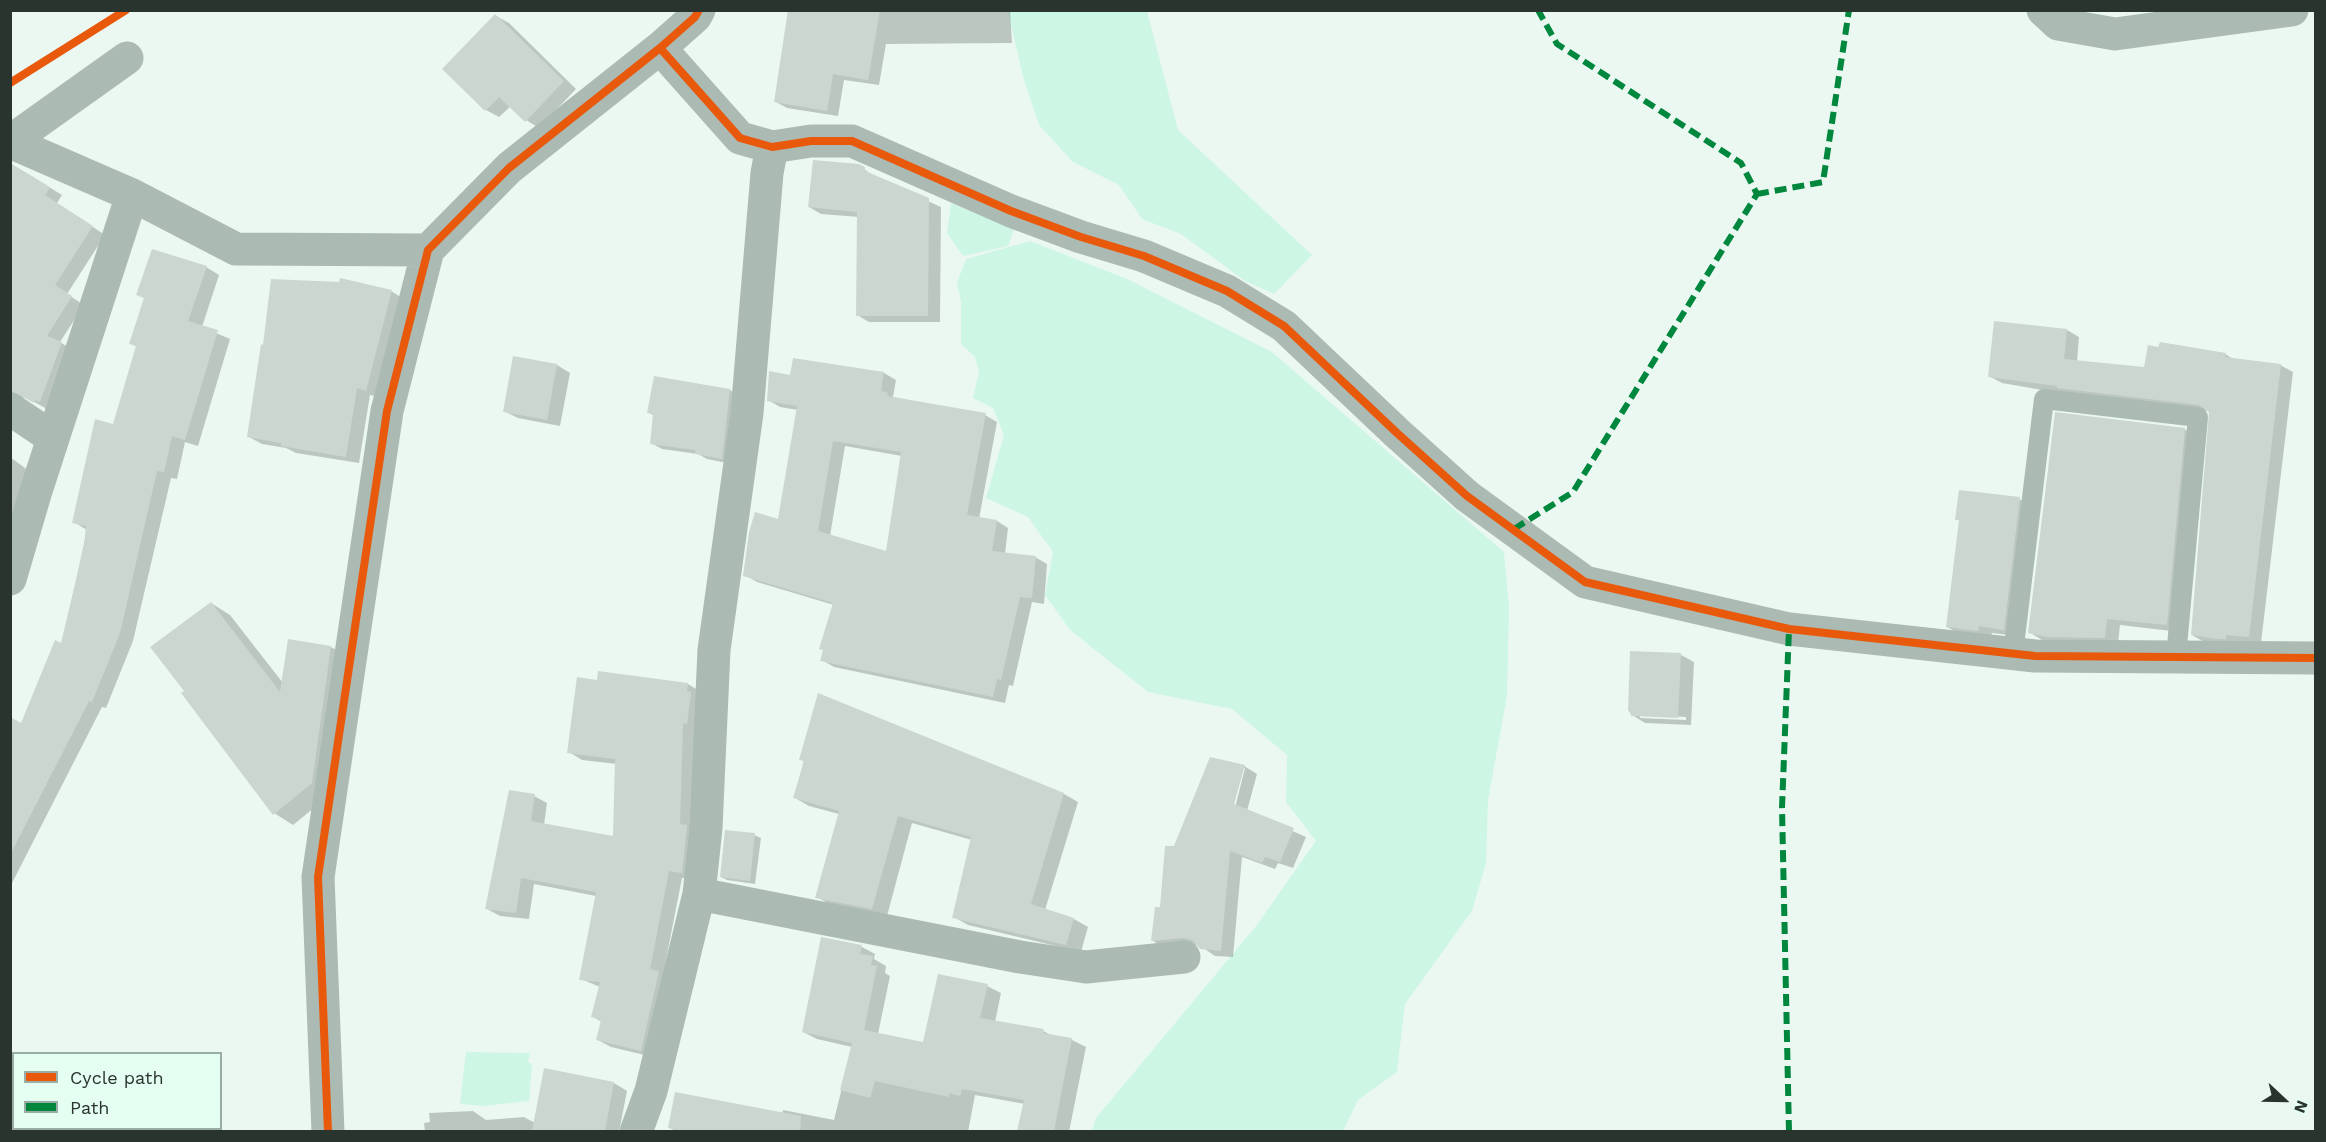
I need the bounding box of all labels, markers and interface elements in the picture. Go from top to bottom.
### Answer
legend [12,1052,222,1130]
text: Cycle path [70,1067,164,1088]
north arrow [2254,1070,2314,1130]
text: Path [70,1097,110,1118]
text: N [2290,1098,2312,1116]

